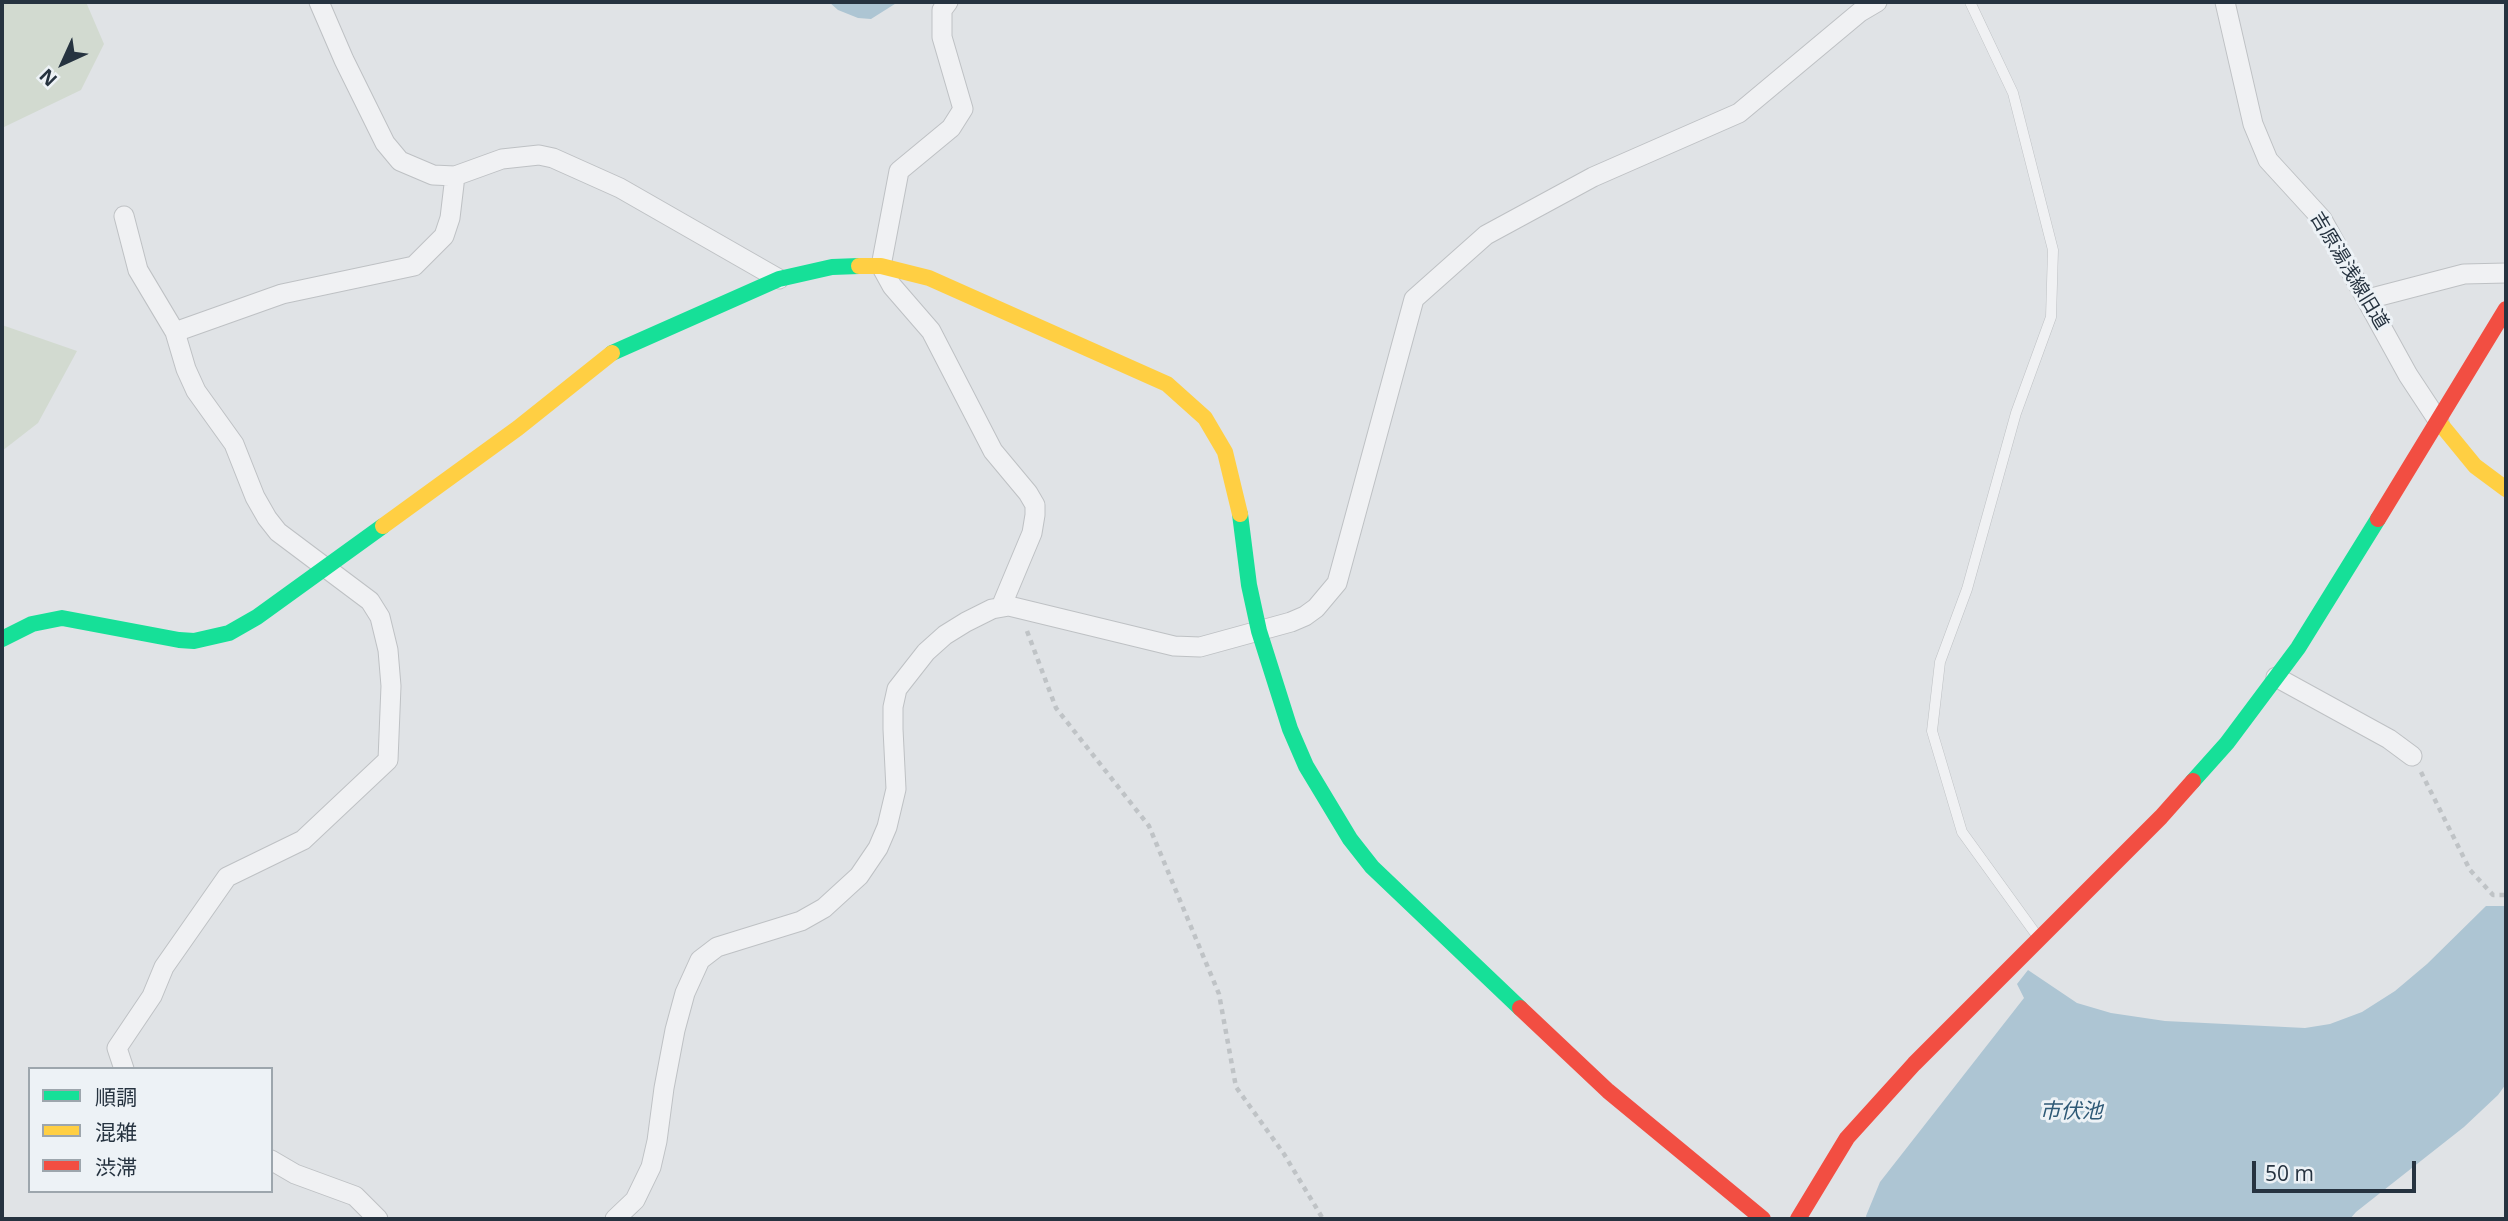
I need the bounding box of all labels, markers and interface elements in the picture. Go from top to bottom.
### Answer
north arrow [28,28,98,98]
text: N [34,63,63,93]
street label: 吉原湯浅線旧道 [2305,208,2393,334]
legend [28,1067,273,1193]
text: 順調 [95,1083,137,1111]
water label: 市伏池 [2040,1099,2102,1125]
text: 混雑 [95,1118,137,1146]
scale bar [2256,1148,2420,1192]
text: 渋滞 [95,1153,137,1181]
text: 50 m [2265,1159,2314,1187]

